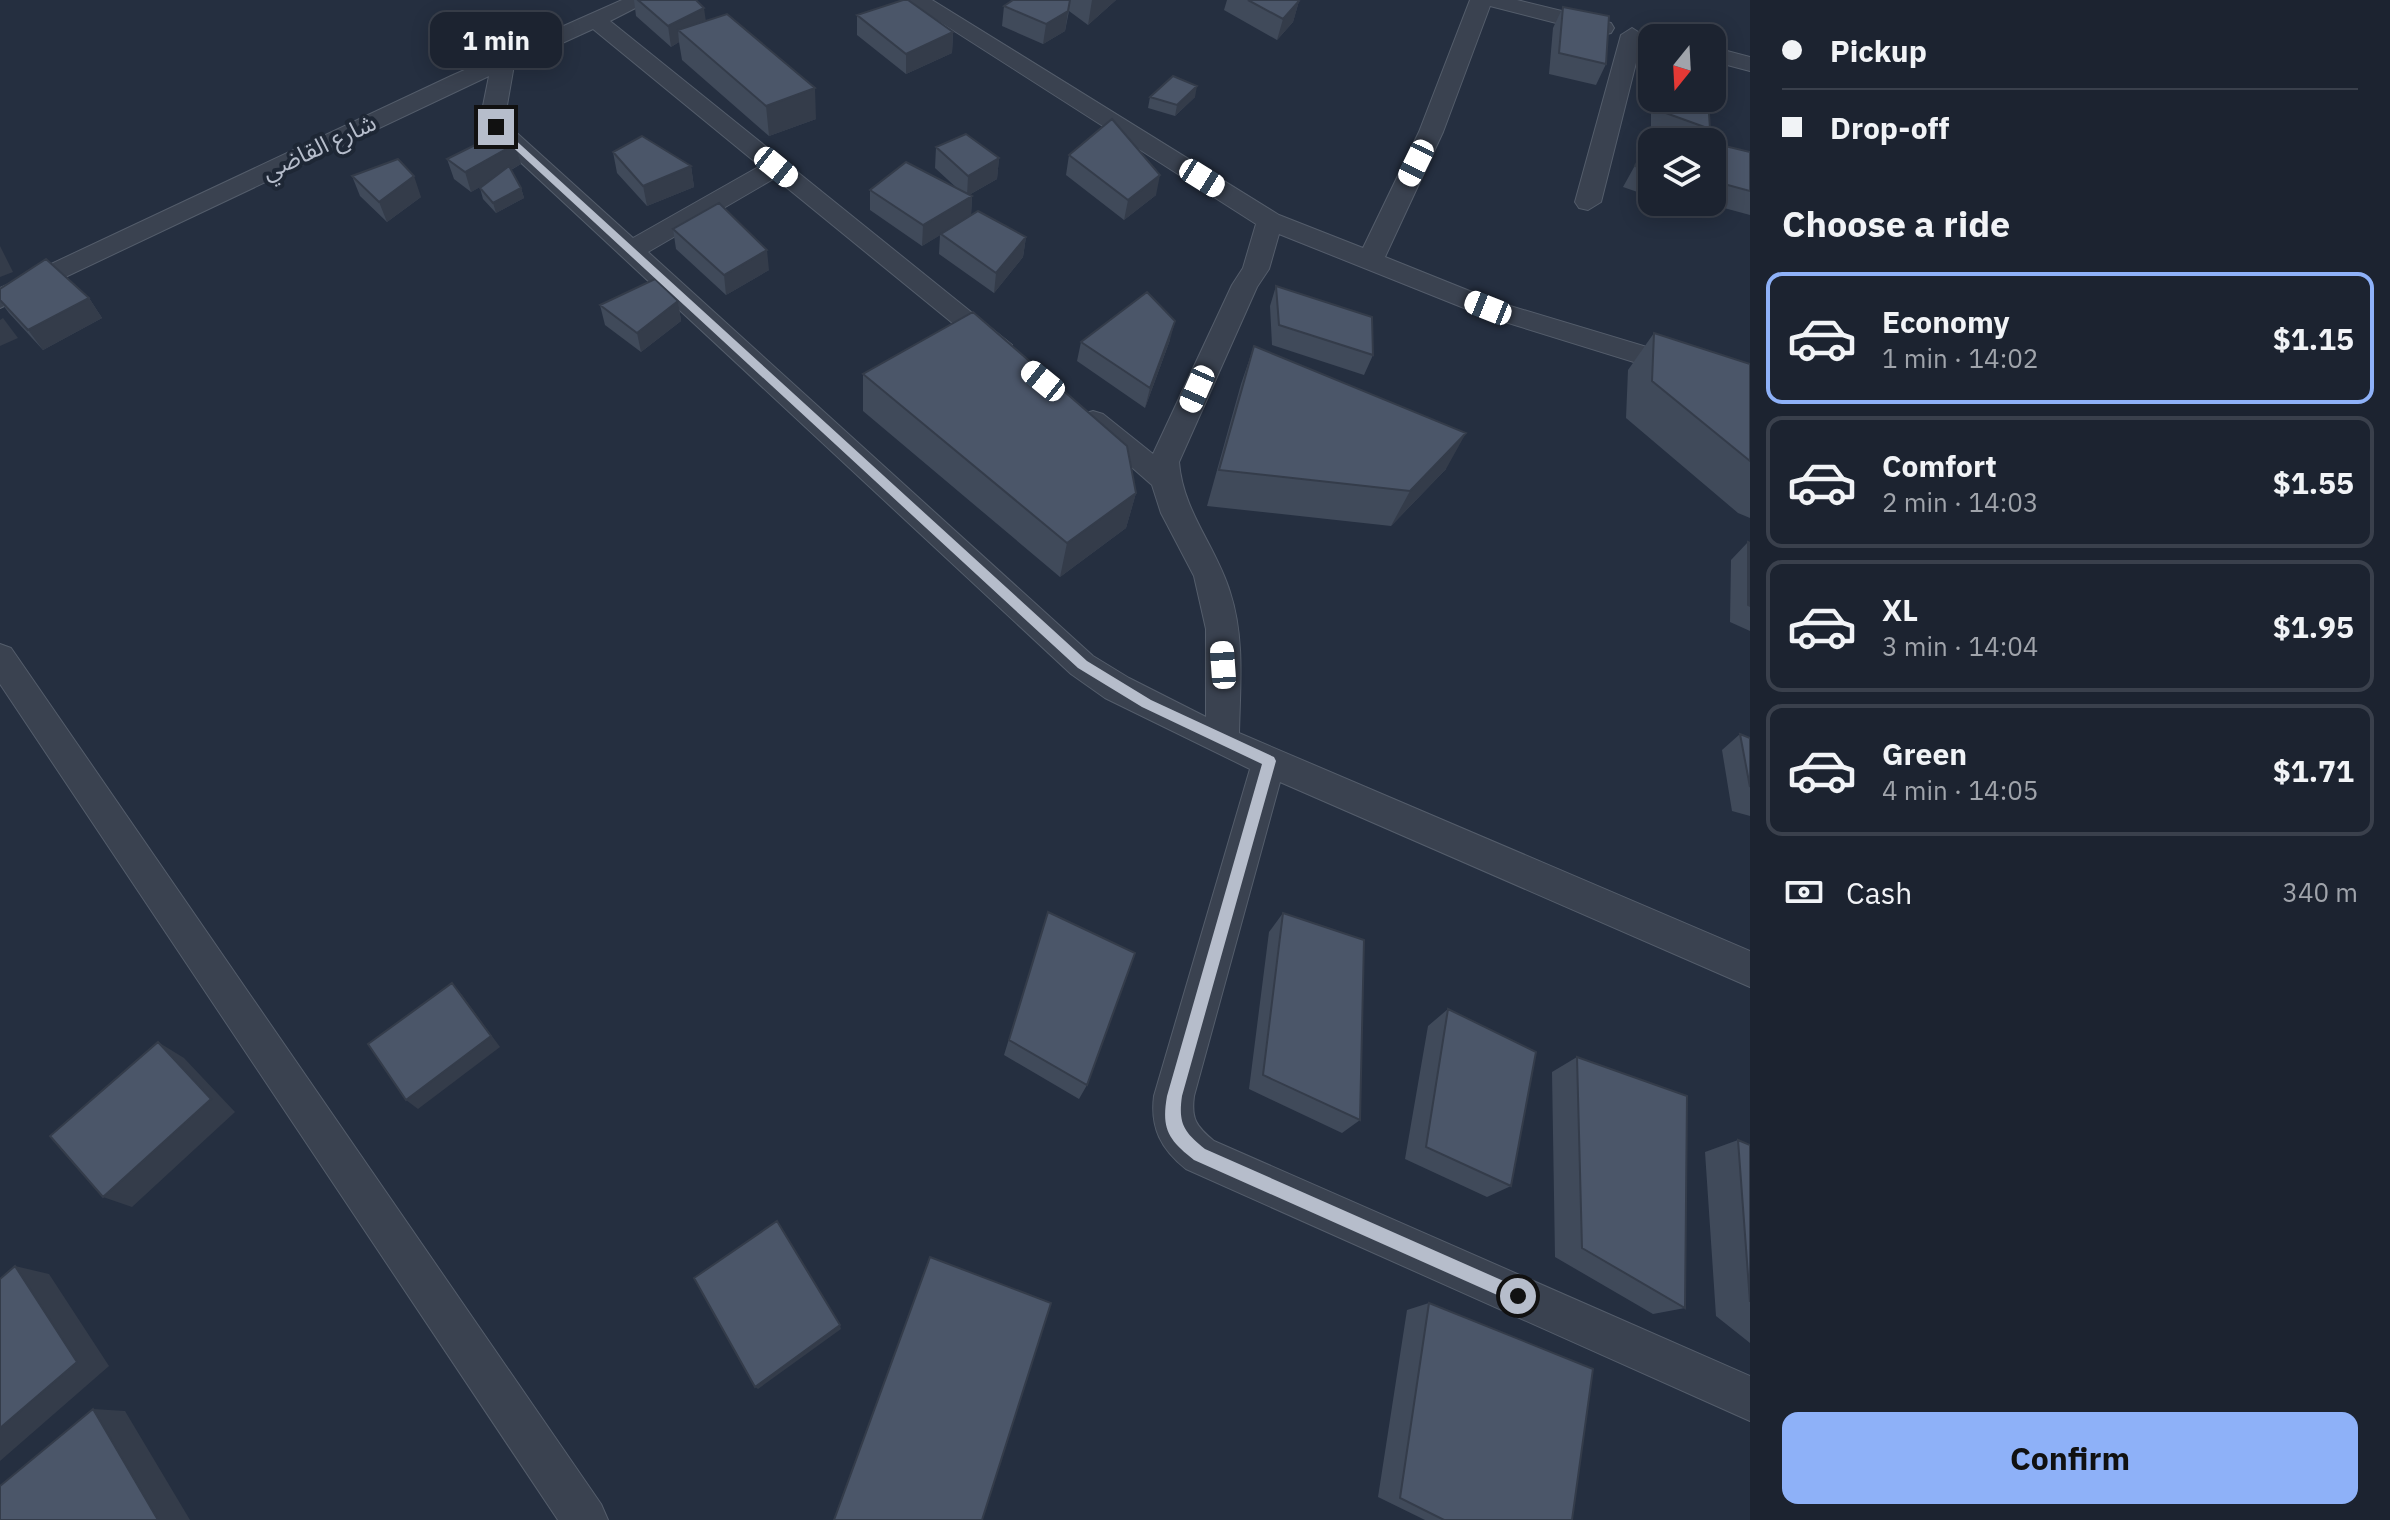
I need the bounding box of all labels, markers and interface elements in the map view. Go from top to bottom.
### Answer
callout: 1 min [430,11,562,67]
text: 1 min [462,23,530,57]
north arrow [1638,24,1726,112]
map controls [1638,24,1726,216]
text: Pickup [1830,31,1927,70]
street label: شارع القاضي [256,106,382,190]
text: Drop-off [1830,108,1949,147]
route end [478,109,514,145]
button: layers [1638,128,1726,216]
car [1395,136,1437,190]
car [750,143,802,191]
car [1175,155,1229,201]
text: Choose a ride [1782,200,2010,247]
car [1461,288,1515,328]
icon: car [1786,302,1858,374]
text: Economy [1882,302,2010,341]
text: $1.15 [2273,319,2354,358]
text: 1 min · 14:02 [1882,341,2038,375]
car [1017,357,1069,405]
car [1176,362,1218,416]
icon: car [1786,446,1858,518]
text: Comfort [1882,446,1997,485]
text: $1.55 [2273,463,2354,502]
text: 2 min · 14:03 [1882,485,2038,519]
icon: car [1786,590,1858,662]
text: XL [1882,590,1918,629]
text: $1.95 [2273,607,2354,646]
text: 3 min · 14:04 [1882,629,2038,663]
car [1209,640,1237,690]
icon: car [1786,734,1858,806]
text: Green [1882,734,1967,773]
text: $1.71 [2273,751,2354,790]
text: 4 min · 14:05 [1882,773,2038,807]
icon: cash [1782,870,1826,914]
text: Cash [1846,873,1912,912]
text: 340 m [2282,875,2358,909]
route start [1500,1278,1536,1314]
button: Confirm [1782,1412,2358,1504]

